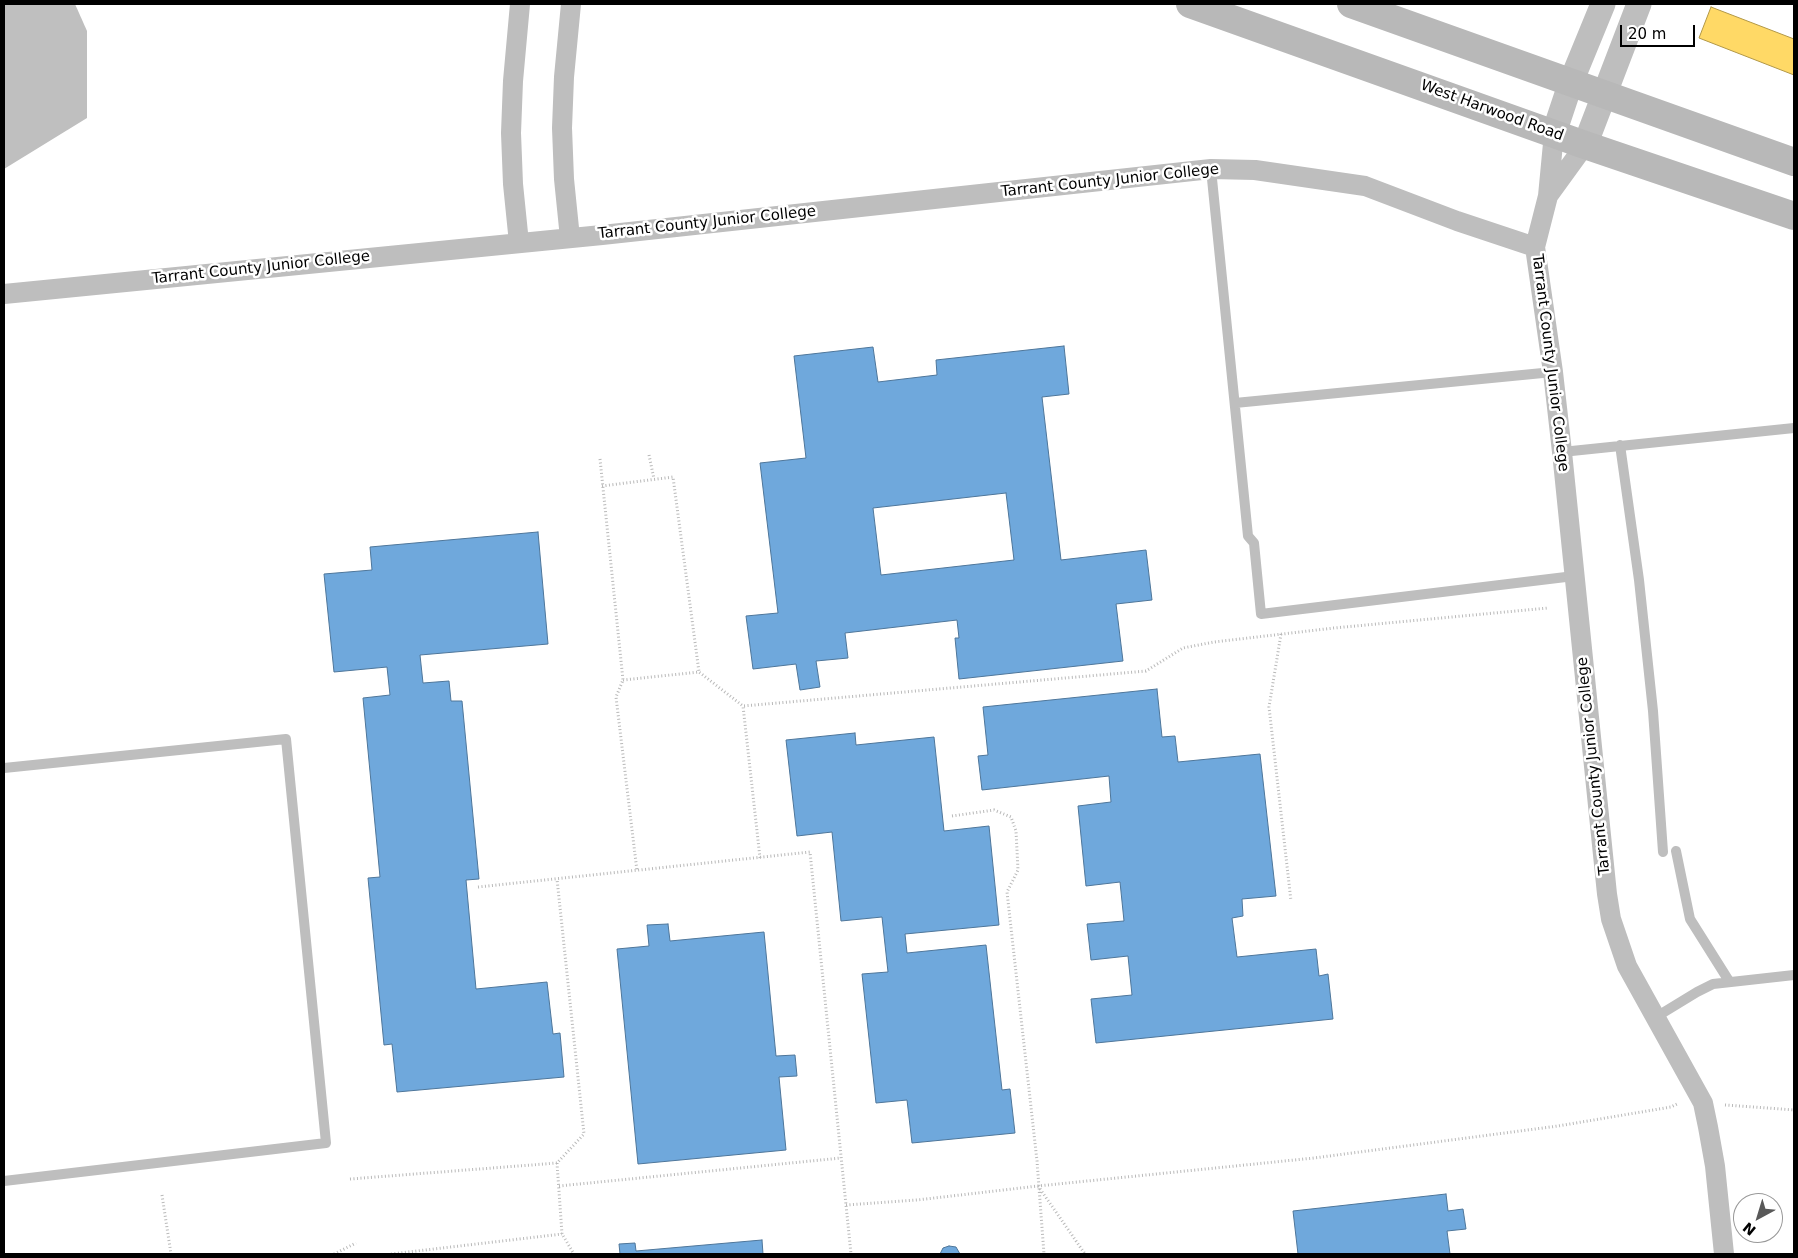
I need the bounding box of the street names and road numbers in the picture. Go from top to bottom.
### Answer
street label: West Harwood Road [1418,77,1566,145]
street label: Tarrant County Junior College [1000,161,1220,201]
street label: Tarrant County Junior College [597,203,817,243]
street label: Tarrant County Junior College [151,248,371,288]
street label: Tarrant County Junior College [1528,253,1572,473]
street label: Tarrant County Junior College [1574,656,1614,876]

